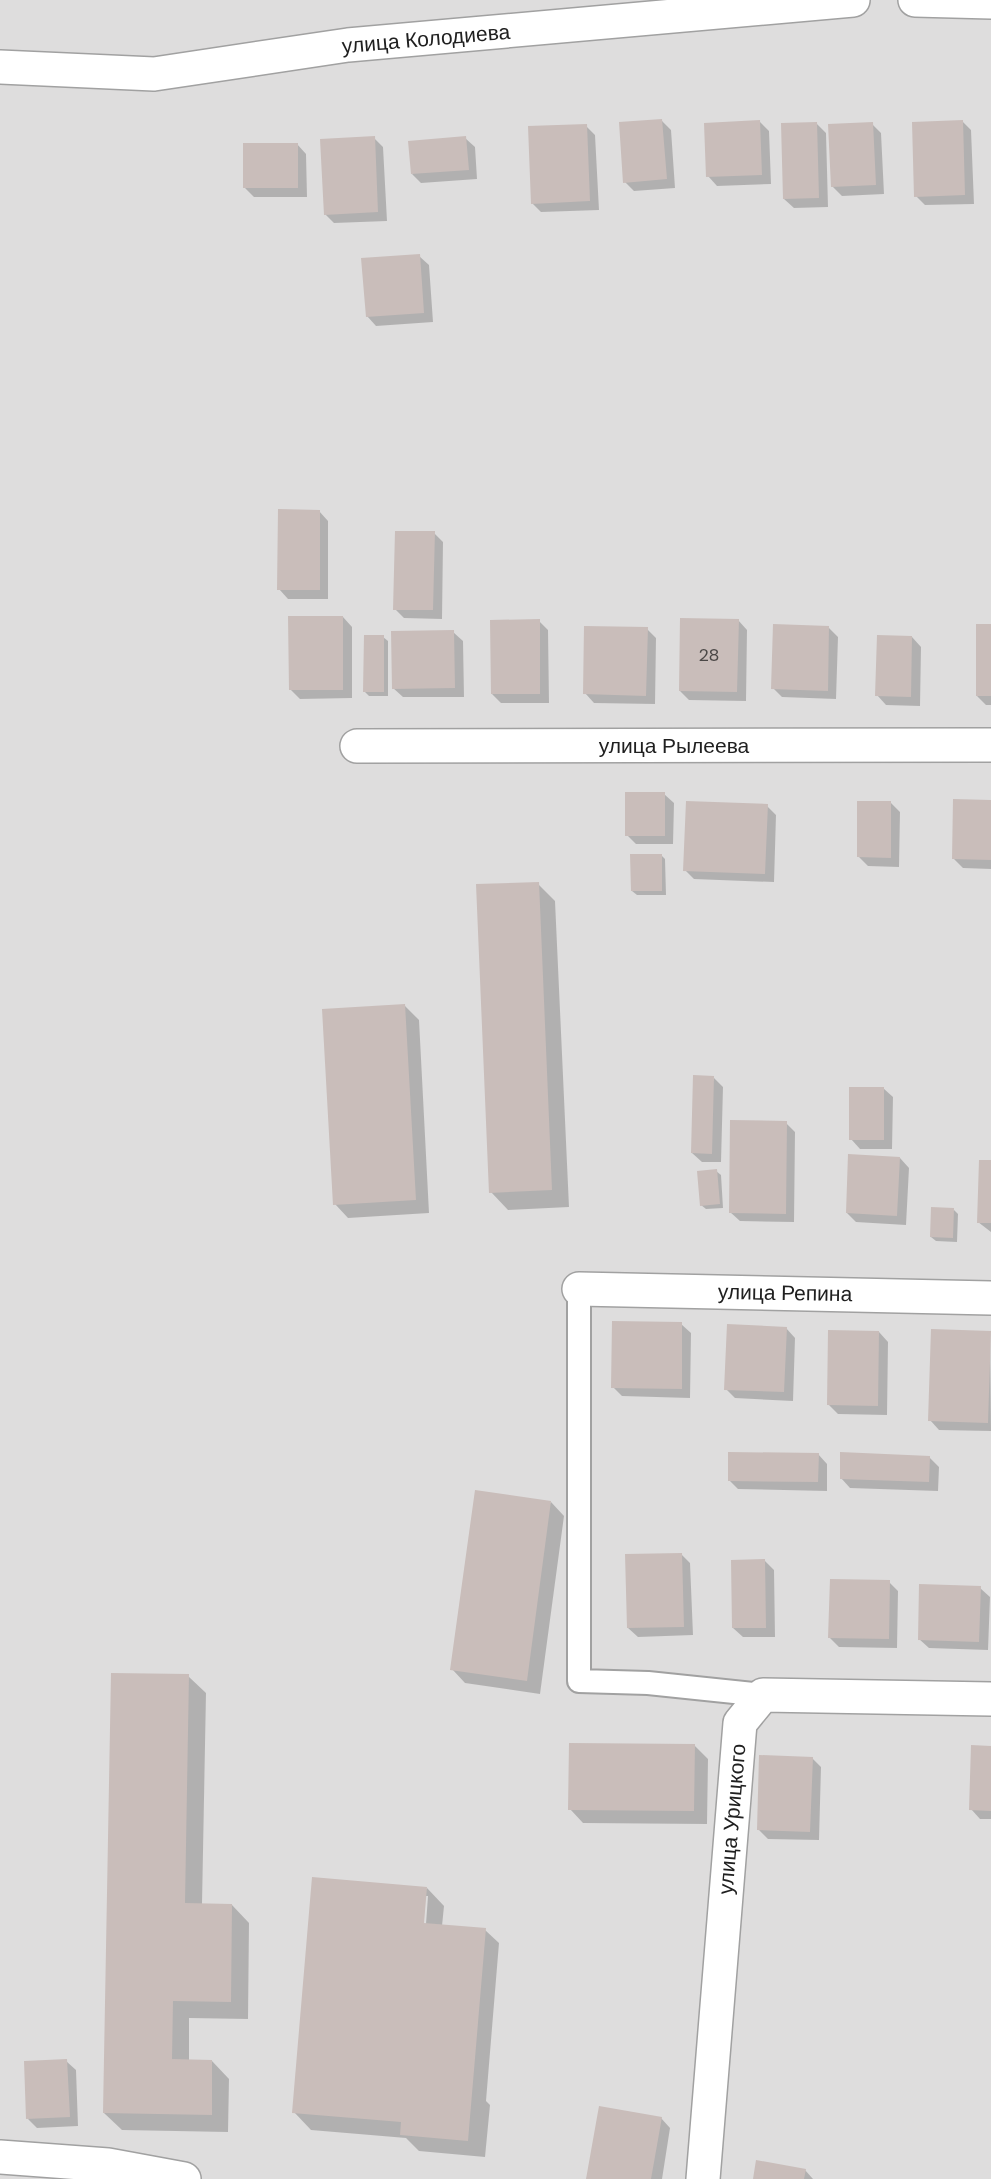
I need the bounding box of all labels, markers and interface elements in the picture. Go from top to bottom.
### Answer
street label: улица Колодиева [341,18,512,60]
house number: 28 [698,643,720,667]
street label: улица Рылеева [599,732,750,760]
street label: улица Репина [718,1278,853,1308]
street label: улица Урицкого [711,1742,753,1896]

